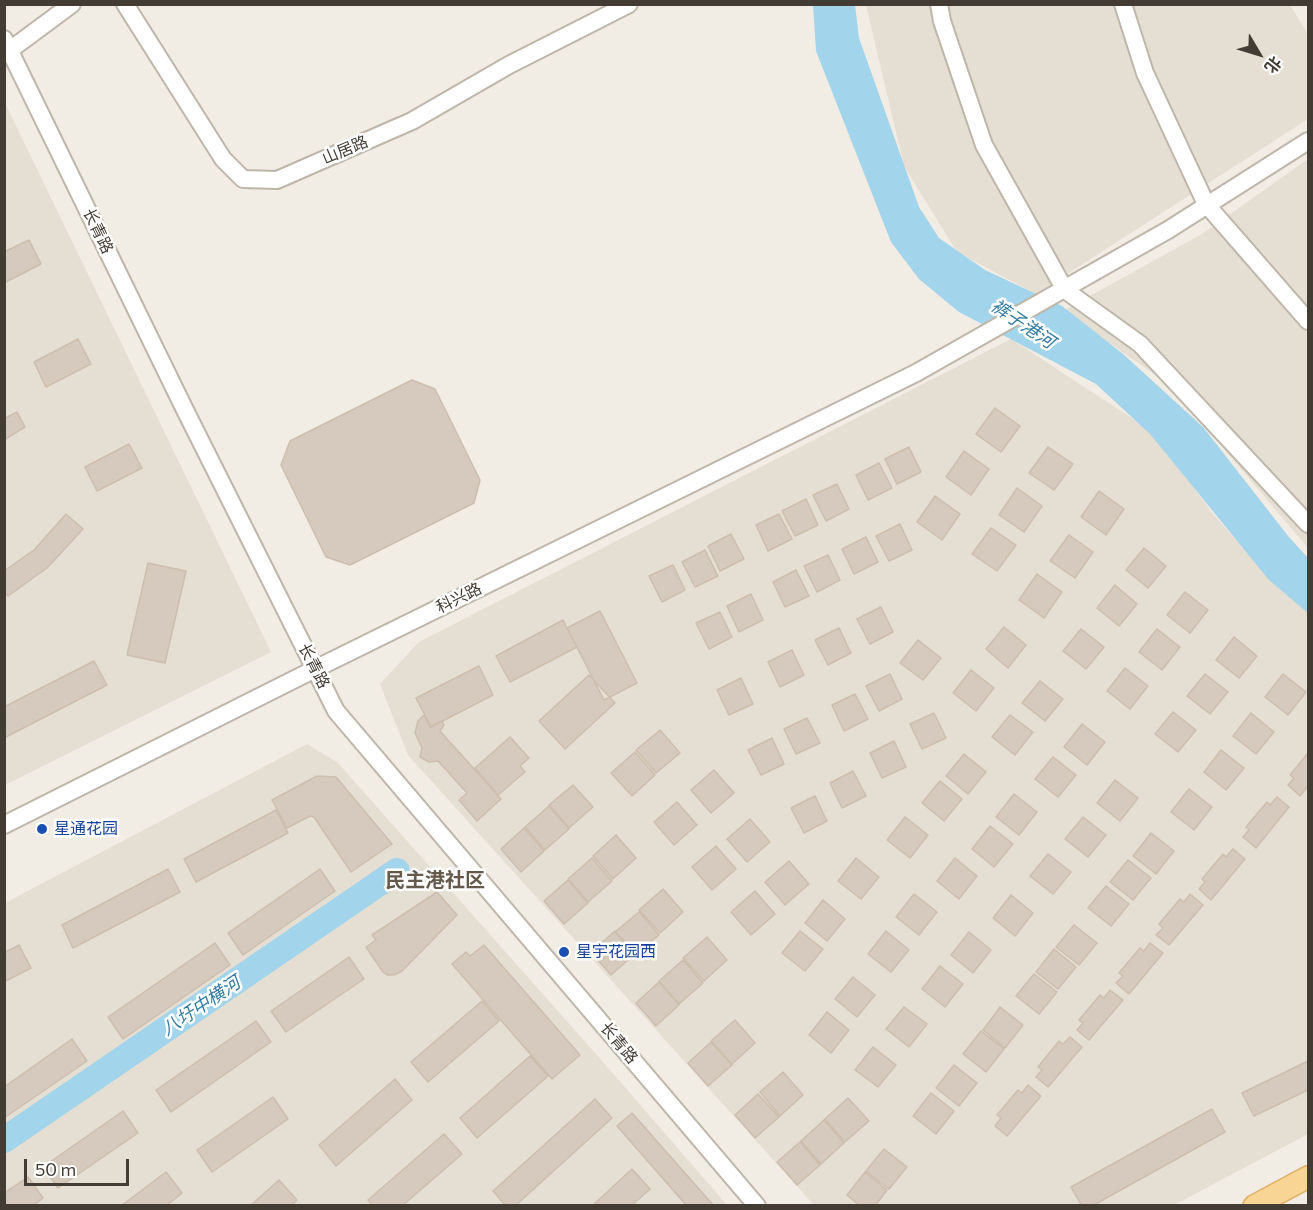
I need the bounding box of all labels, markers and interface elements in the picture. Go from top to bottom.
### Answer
north arrow [1229,24,1289,84]
text: 北 [1261,53,1286,78]
street label: 山居路 [319,132,371,168]
street label: 长青路 [79,205,117,257]
water label: 裤子港河 [987,295,1059,353]
street label: 科兴路 [433,579,485,617]
street label: 长青路 [295,640,333,692]
place label: 星通花园 [54,819,118,839]
marker: 星通花园 [35,822,49,836]
district label: 民主港社区 [385,868,485,892]
place label: 星宇花园西 [576,942,656,962]
marker: 星宇花园西 [557,945,571,959]
water label: 八圩中横河 [158,972,244,1040]
street label: 长青路 [596,1018,642,1068]
scale bar [27,1147,132,1185]
text: 50 m [35,1158,76,1180]

